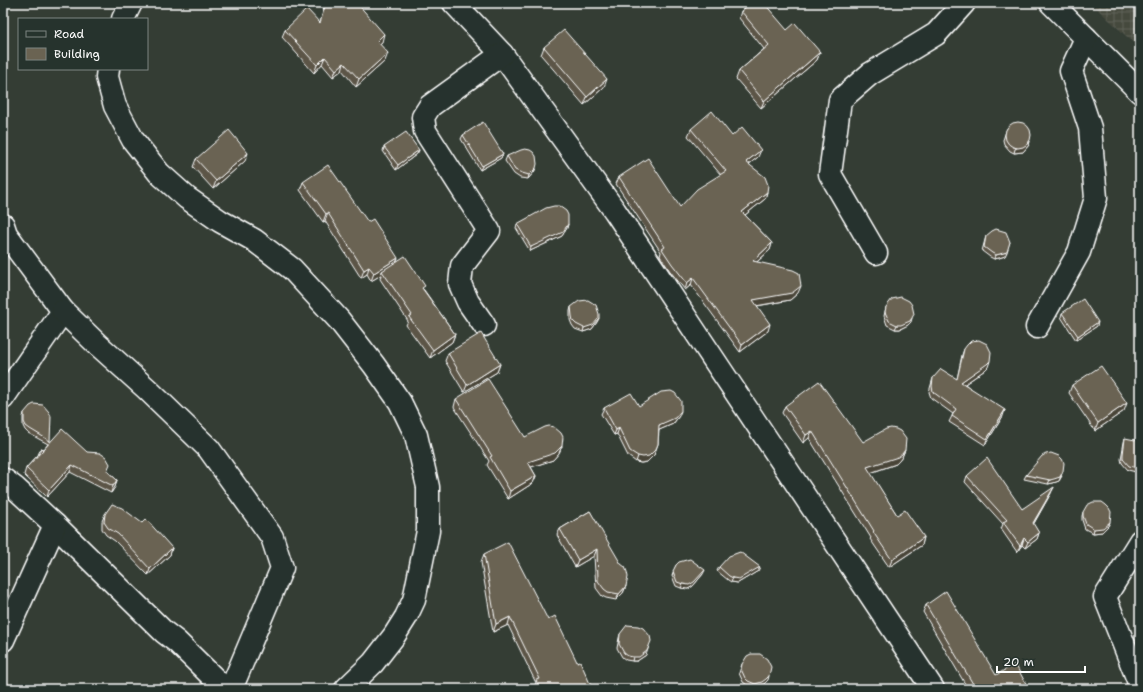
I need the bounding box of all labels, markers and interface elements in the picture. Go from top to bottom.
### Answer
legend [18,18,148,70]
text: Road [54,26,85,42]
text: Building [54,46,100,62]
scale bar [997,648,1085,674]
text: 20 m [1003,654,1034,670]

